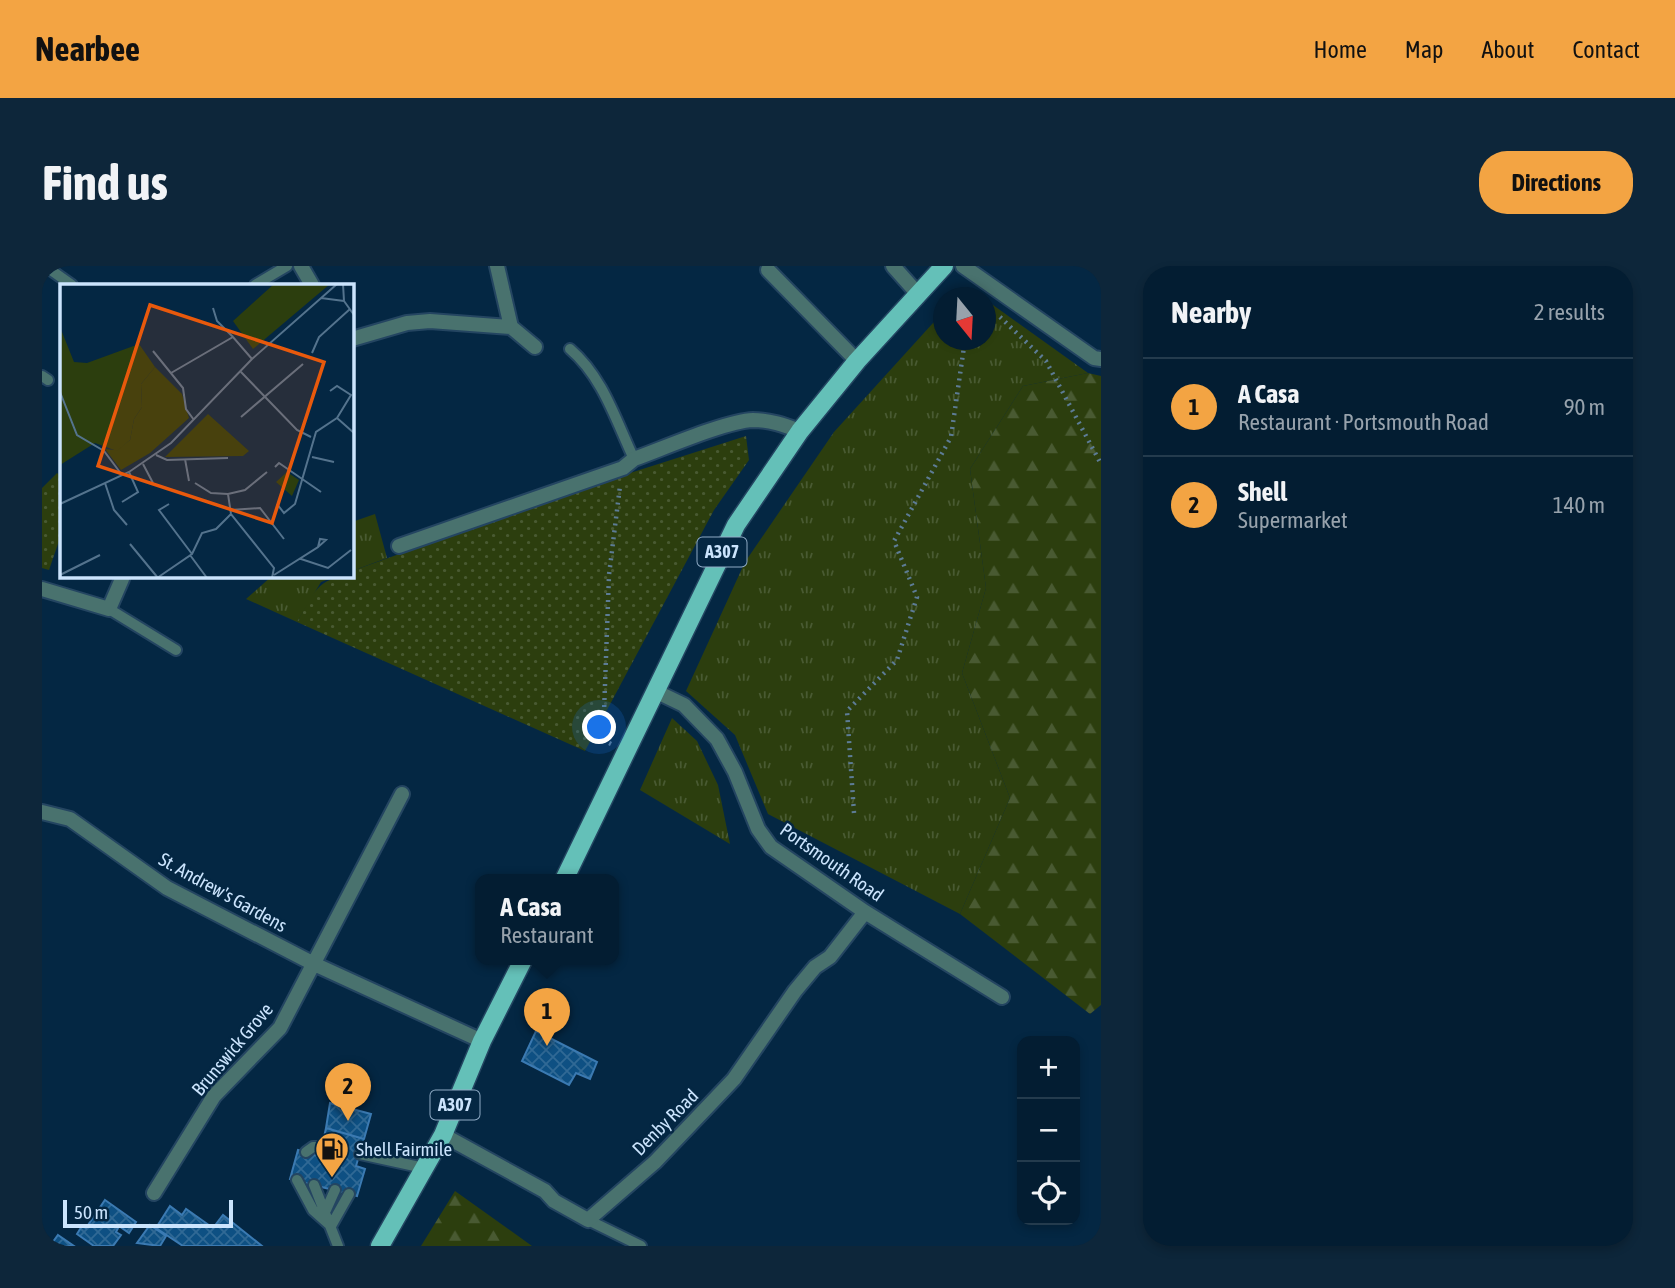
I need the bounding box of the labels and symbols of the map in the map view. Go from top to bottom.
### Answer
inset map [60,284,354,578]
north arrow [933,287,996,350]
road number: A307 [698,538,746,566]
your location [582,710,616,744]
street label: Portsmouth Road [776,818,888,906]
street label: St. Andrew's Gardens [155,848,291,936]
pin: 1 [524,988,570,1046]
street label: Brunswick Grove [187,998,277,1100]
pin: 2 [325,1063,371,1121]
street label: Denby Road [628,1085,702,1159]
road number: A307 [430,1090,480,1120]
fuel station icon: Shell Fairmile [313,1130,351,1179]
place label: Shell Fairmile [356,1138,452,1160]
scale bar [63,1197,233,1229]

